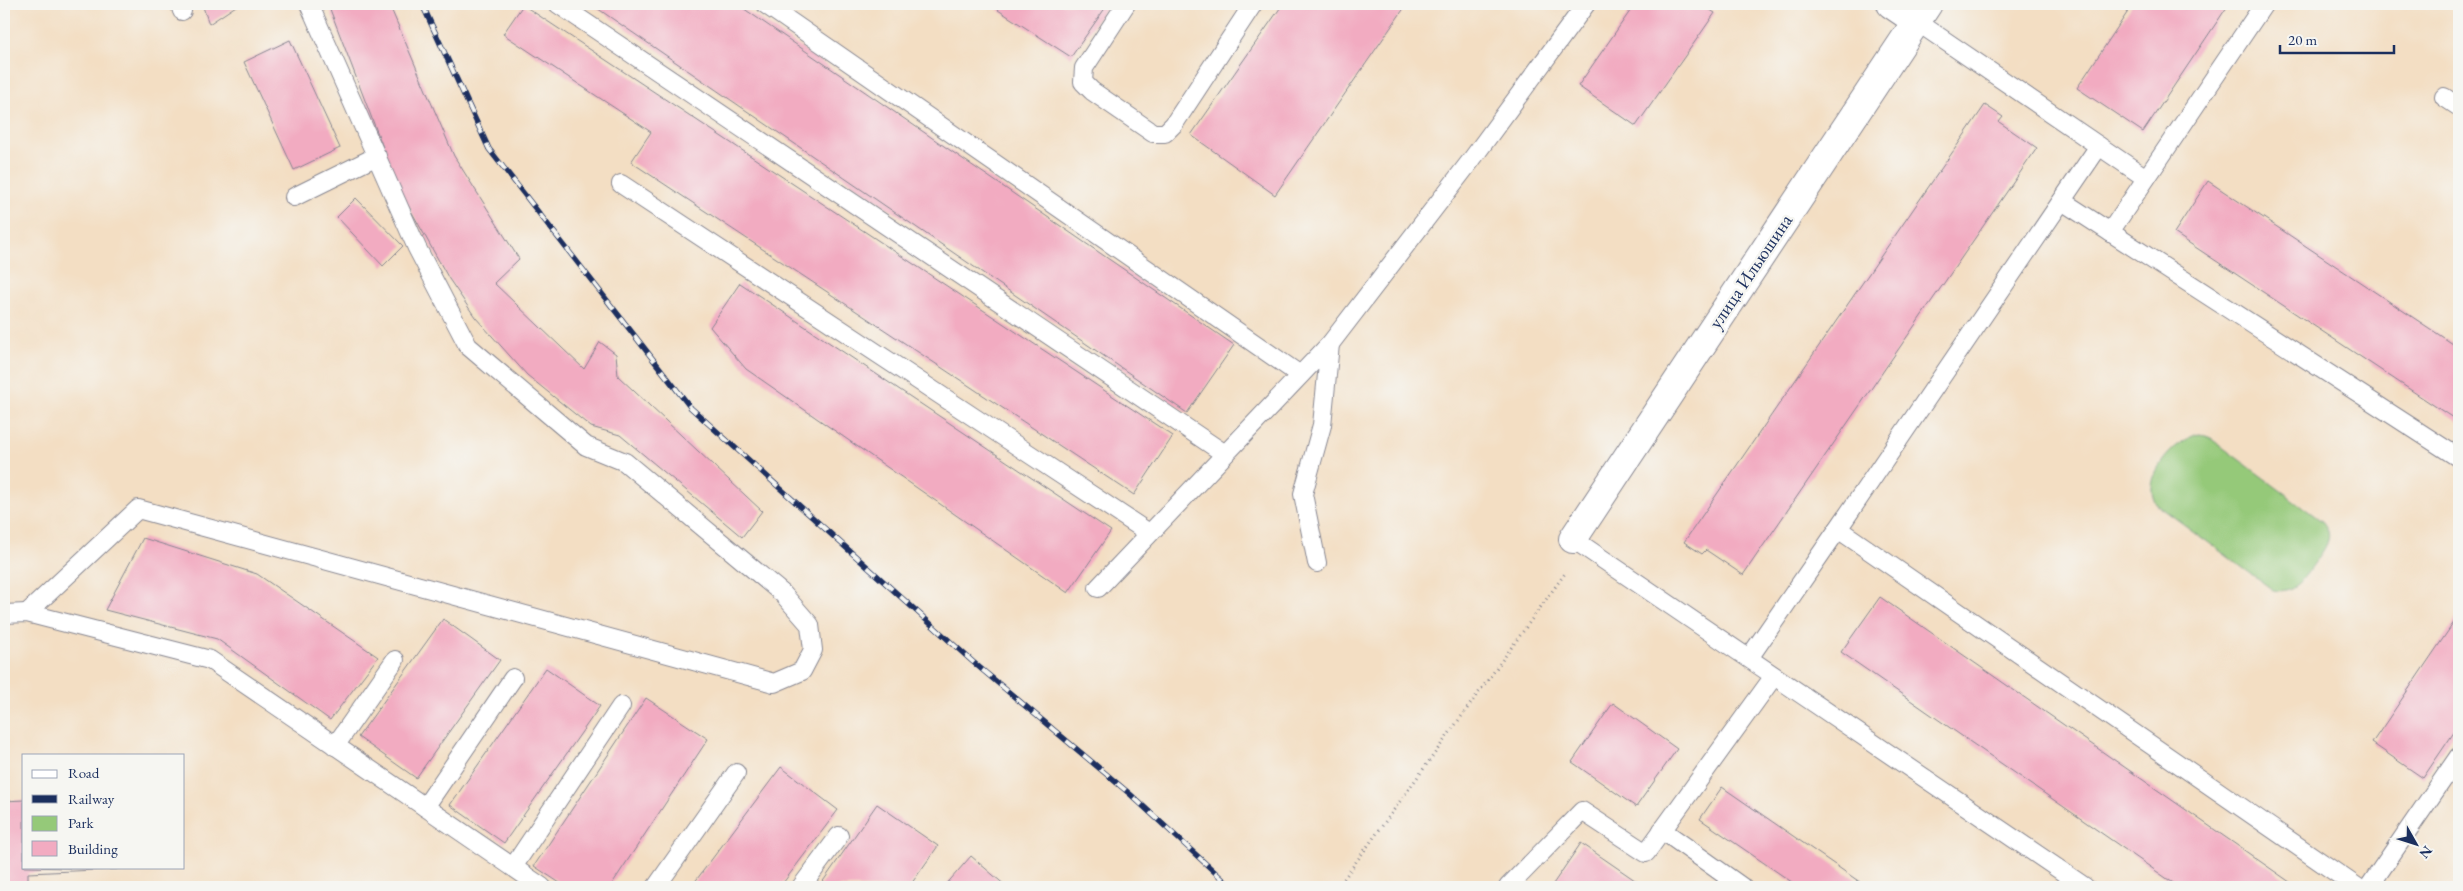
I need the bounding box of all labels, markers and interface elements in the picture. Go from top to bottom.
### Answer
scale bar [2280,22,2394,54]
text: 20 m [2288,30,2317,49]
street label: улица Ильюшина [1703,209,1798,333]
legend [22,754,185,868]
text: Road [68,763,100,782]
text: Railway [68,789,115,808]
text: Park [68,813,95,832]
north arrow [2390,818,2440,868]
text: Building [68,839,118,858]
text: N [2415,842,2437,863]

